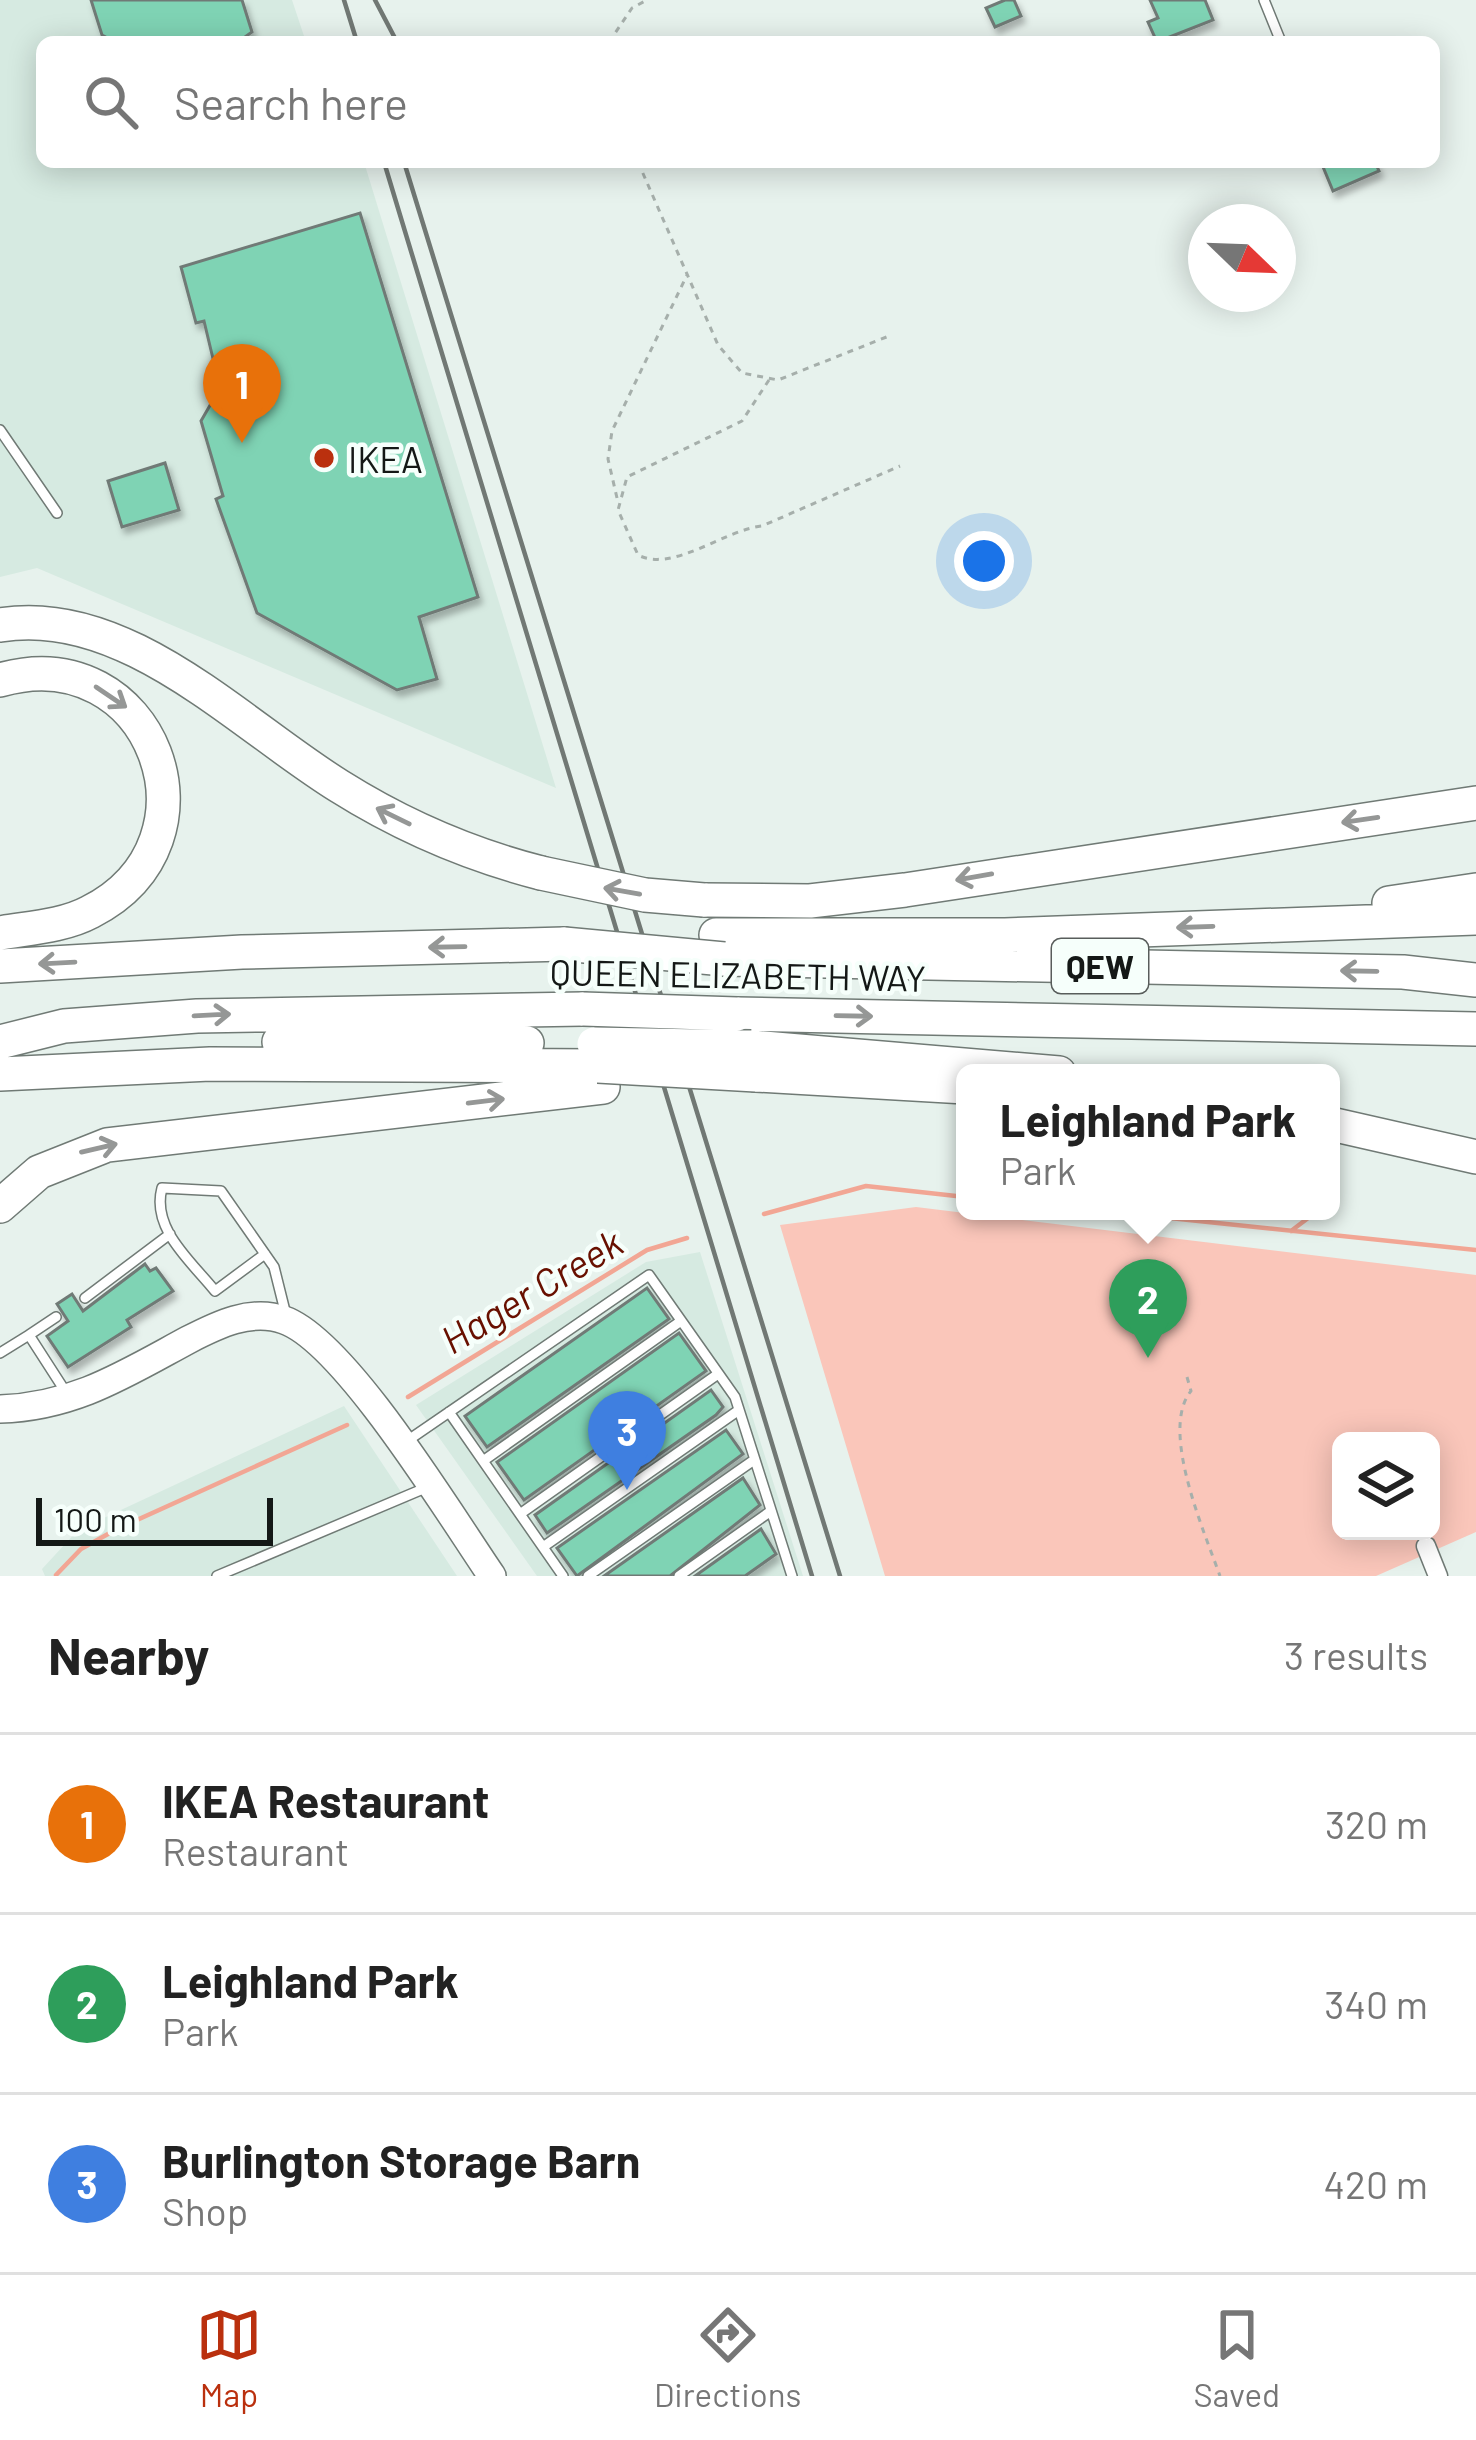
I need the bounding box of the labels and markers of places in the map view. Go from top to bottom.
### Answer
pin: 1 [203,344,281,443]
place label: IKEA [348,437,423,480]
marker: IKEA [311,445,337,471]
pin: 2 [1109,1259,1187,1358]
pin: 3 [588,1391,666,1490]

